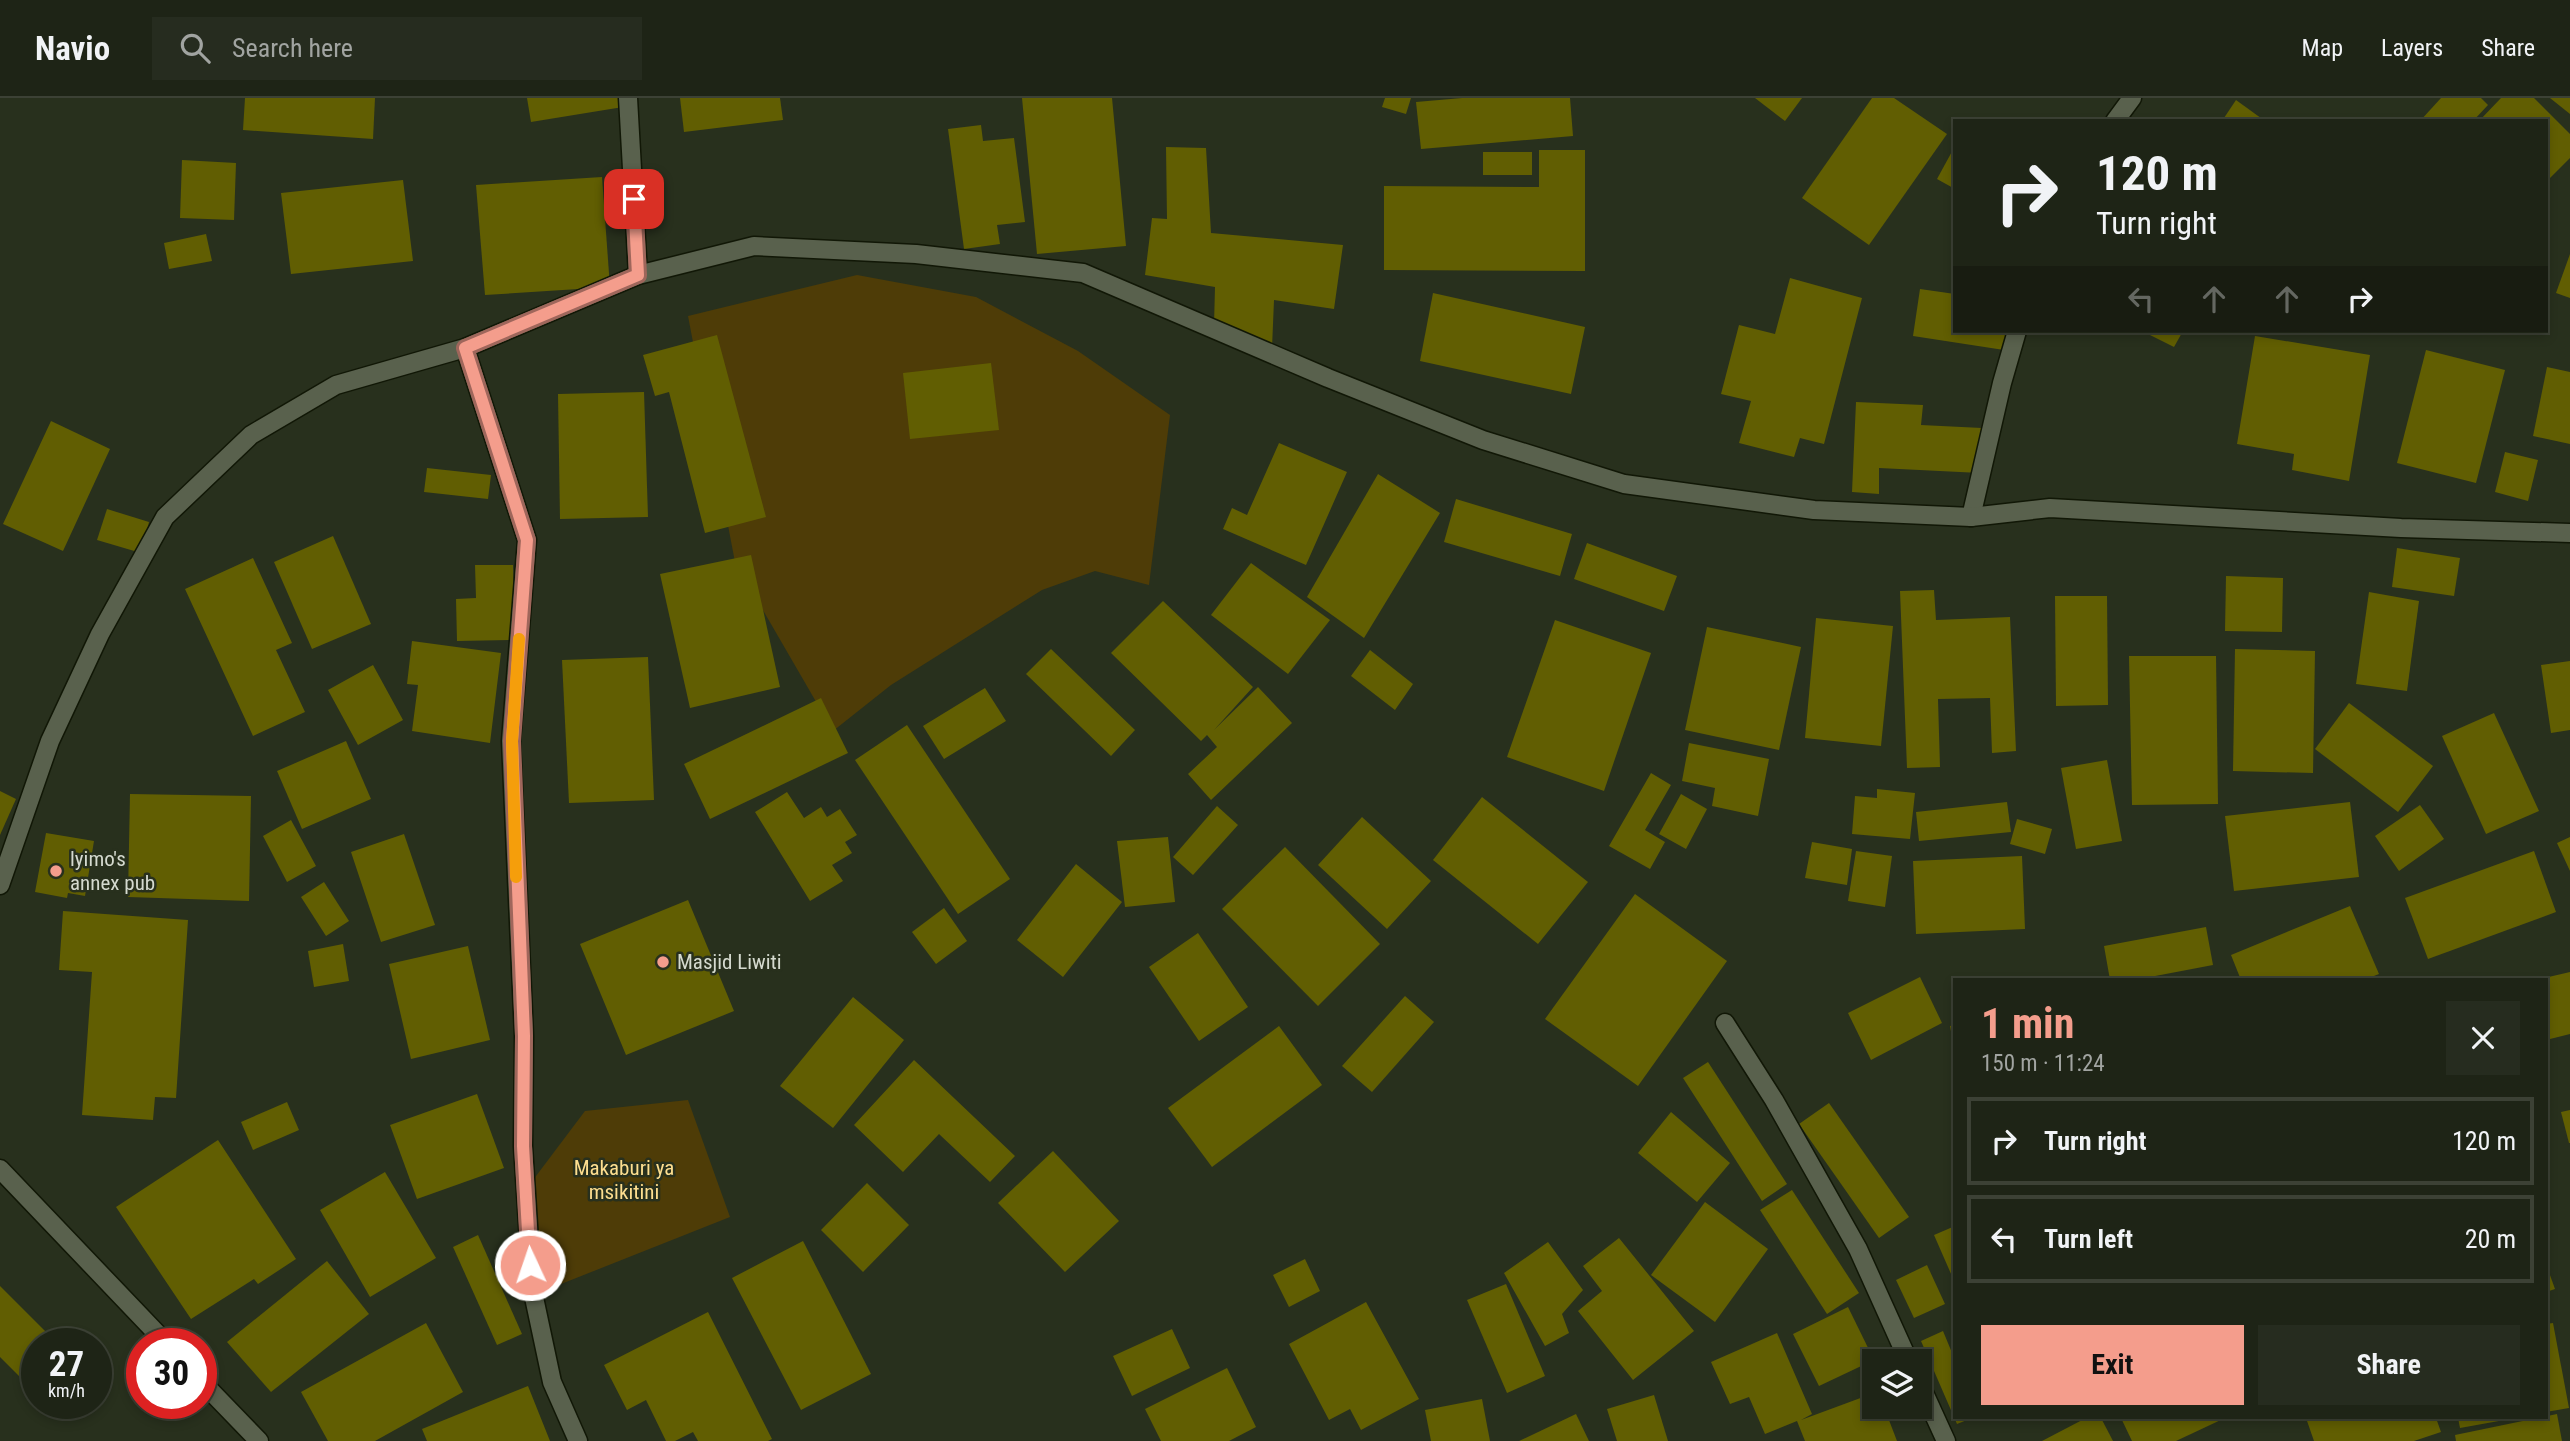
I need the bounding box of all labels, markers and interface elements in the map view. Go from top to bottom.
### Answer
search box [152,17,642,80]
text: Navio [35,29,110,68]
icon: search [176,29,214,67]
text: Search here [232,33,353,63]
text: Map [2302,34,2343,62]
text: Layers [2381,34,2443,62]
text: Share [2481,34,2535,62]
text: 120 m [2096,145,2218,202]
icon: right [1981,147,2072,238]
pin [604,169,664,229]
icon: arrive [615,180,653,218]
text: Turn right [2096,204,2217,242]
icon: left [2122,280,2160,318]
icon: ahead [2195,280,2233,318]
icon: ahead [2268,280,2306,318]
icon: right [2341,280,2379,318]
place label: lyimo's annex pub [70,847,155,895]
marker: lyimo's annex pub [48,863,64,879]
place label: Masjid Liwiti [677,950,782,974]
marker: Masjid Liwiti [655,954,671,970]
text: 1 min [1981,999,2074,1048]
button: close [2446,1001,2520,1075]
text: 150 m · 11:24 [1981,1050,2105,1077]
icon: right [1985,1122,2023,1160]
text: Turn right [2044,1126,2146,1156]
text: 120 m [2452,1126,2516,1156]
park label: Makaburi ya msikitini [574,1156,674,1204]
icon: left [1985,1220,2023,1258]
text: Turn left [2044,1224,2133,1254]
text: 20 m [2465,1224,2516,1254]
position arrow [493,1228,567,1302]
button: Exit [1981,1325,2244,1405]
button: Share [2258,1325,2520,1405]
speed limit sign: 30 [126,1328,217,1419]
text: 27 [49,1344,84,1385]
map controls [1862,1349,1932,1419]
button: layers [1862,1349,1932,1419]
text: km/h [48,1380,85,1401]

